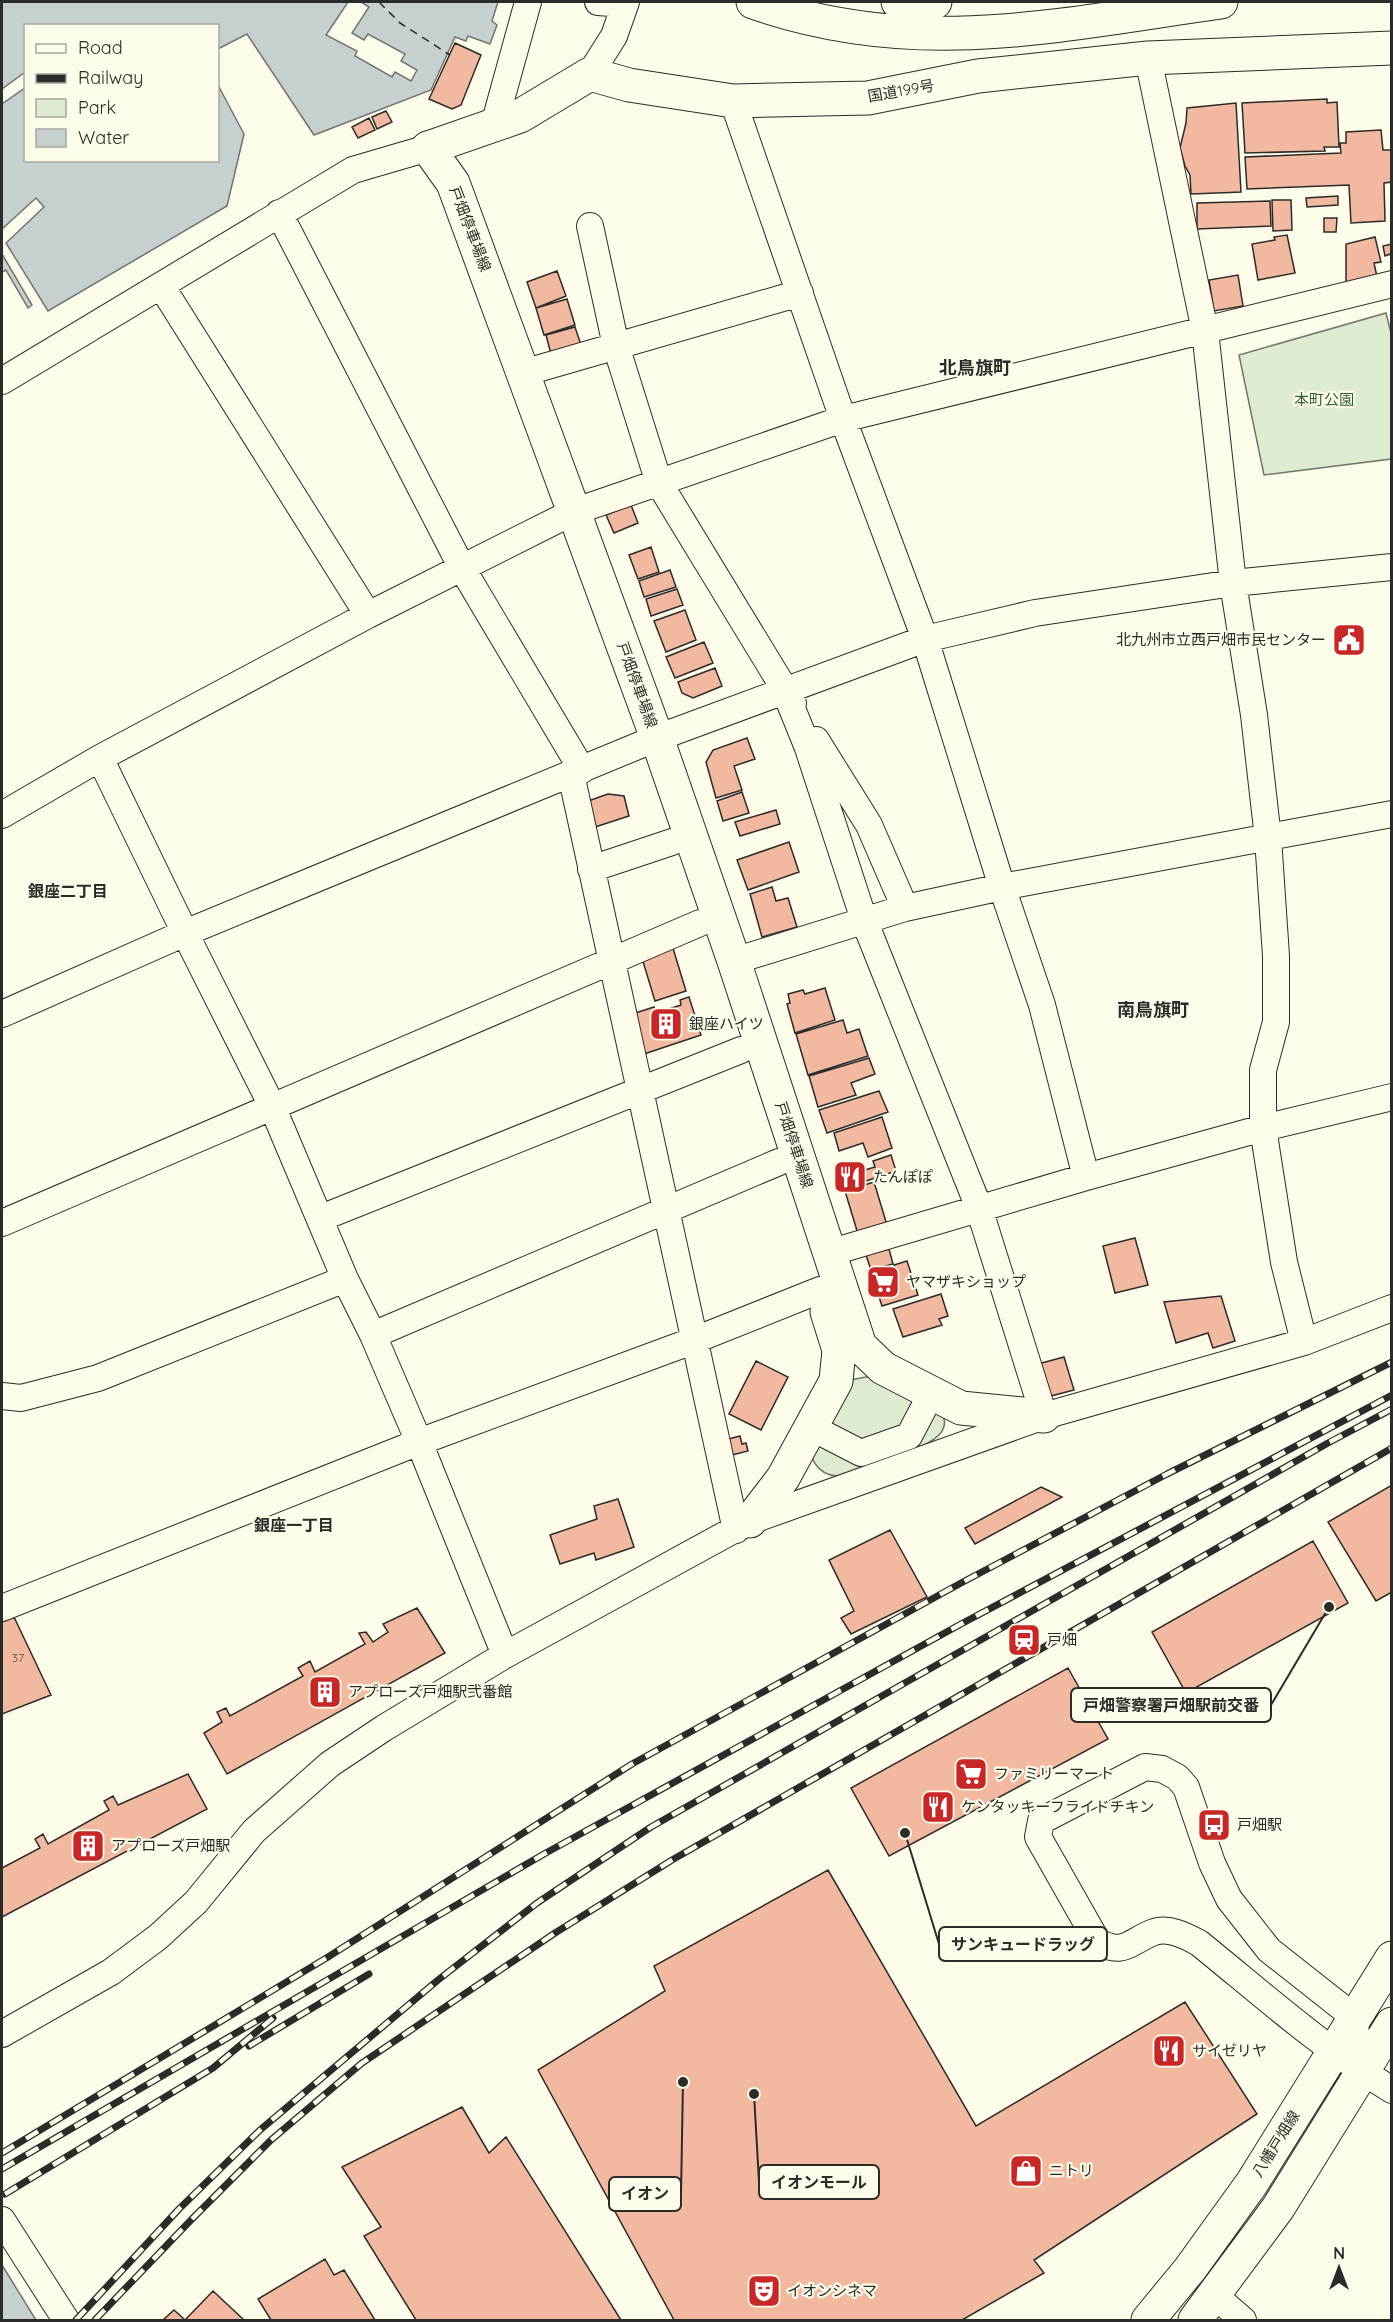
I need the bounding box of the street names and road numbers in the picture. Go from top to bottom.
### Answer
street label: 国道199号 [866,75,936,106]
street label: 戸畑停車場線 [445,183,495,274]
street label: 戸畑停車場線 [613,639,662,730]
street label: 戸畑停車場線 [772,1099,817,1191]
street label: 八幡戸畑線 [1248,2107,1304,2181]

